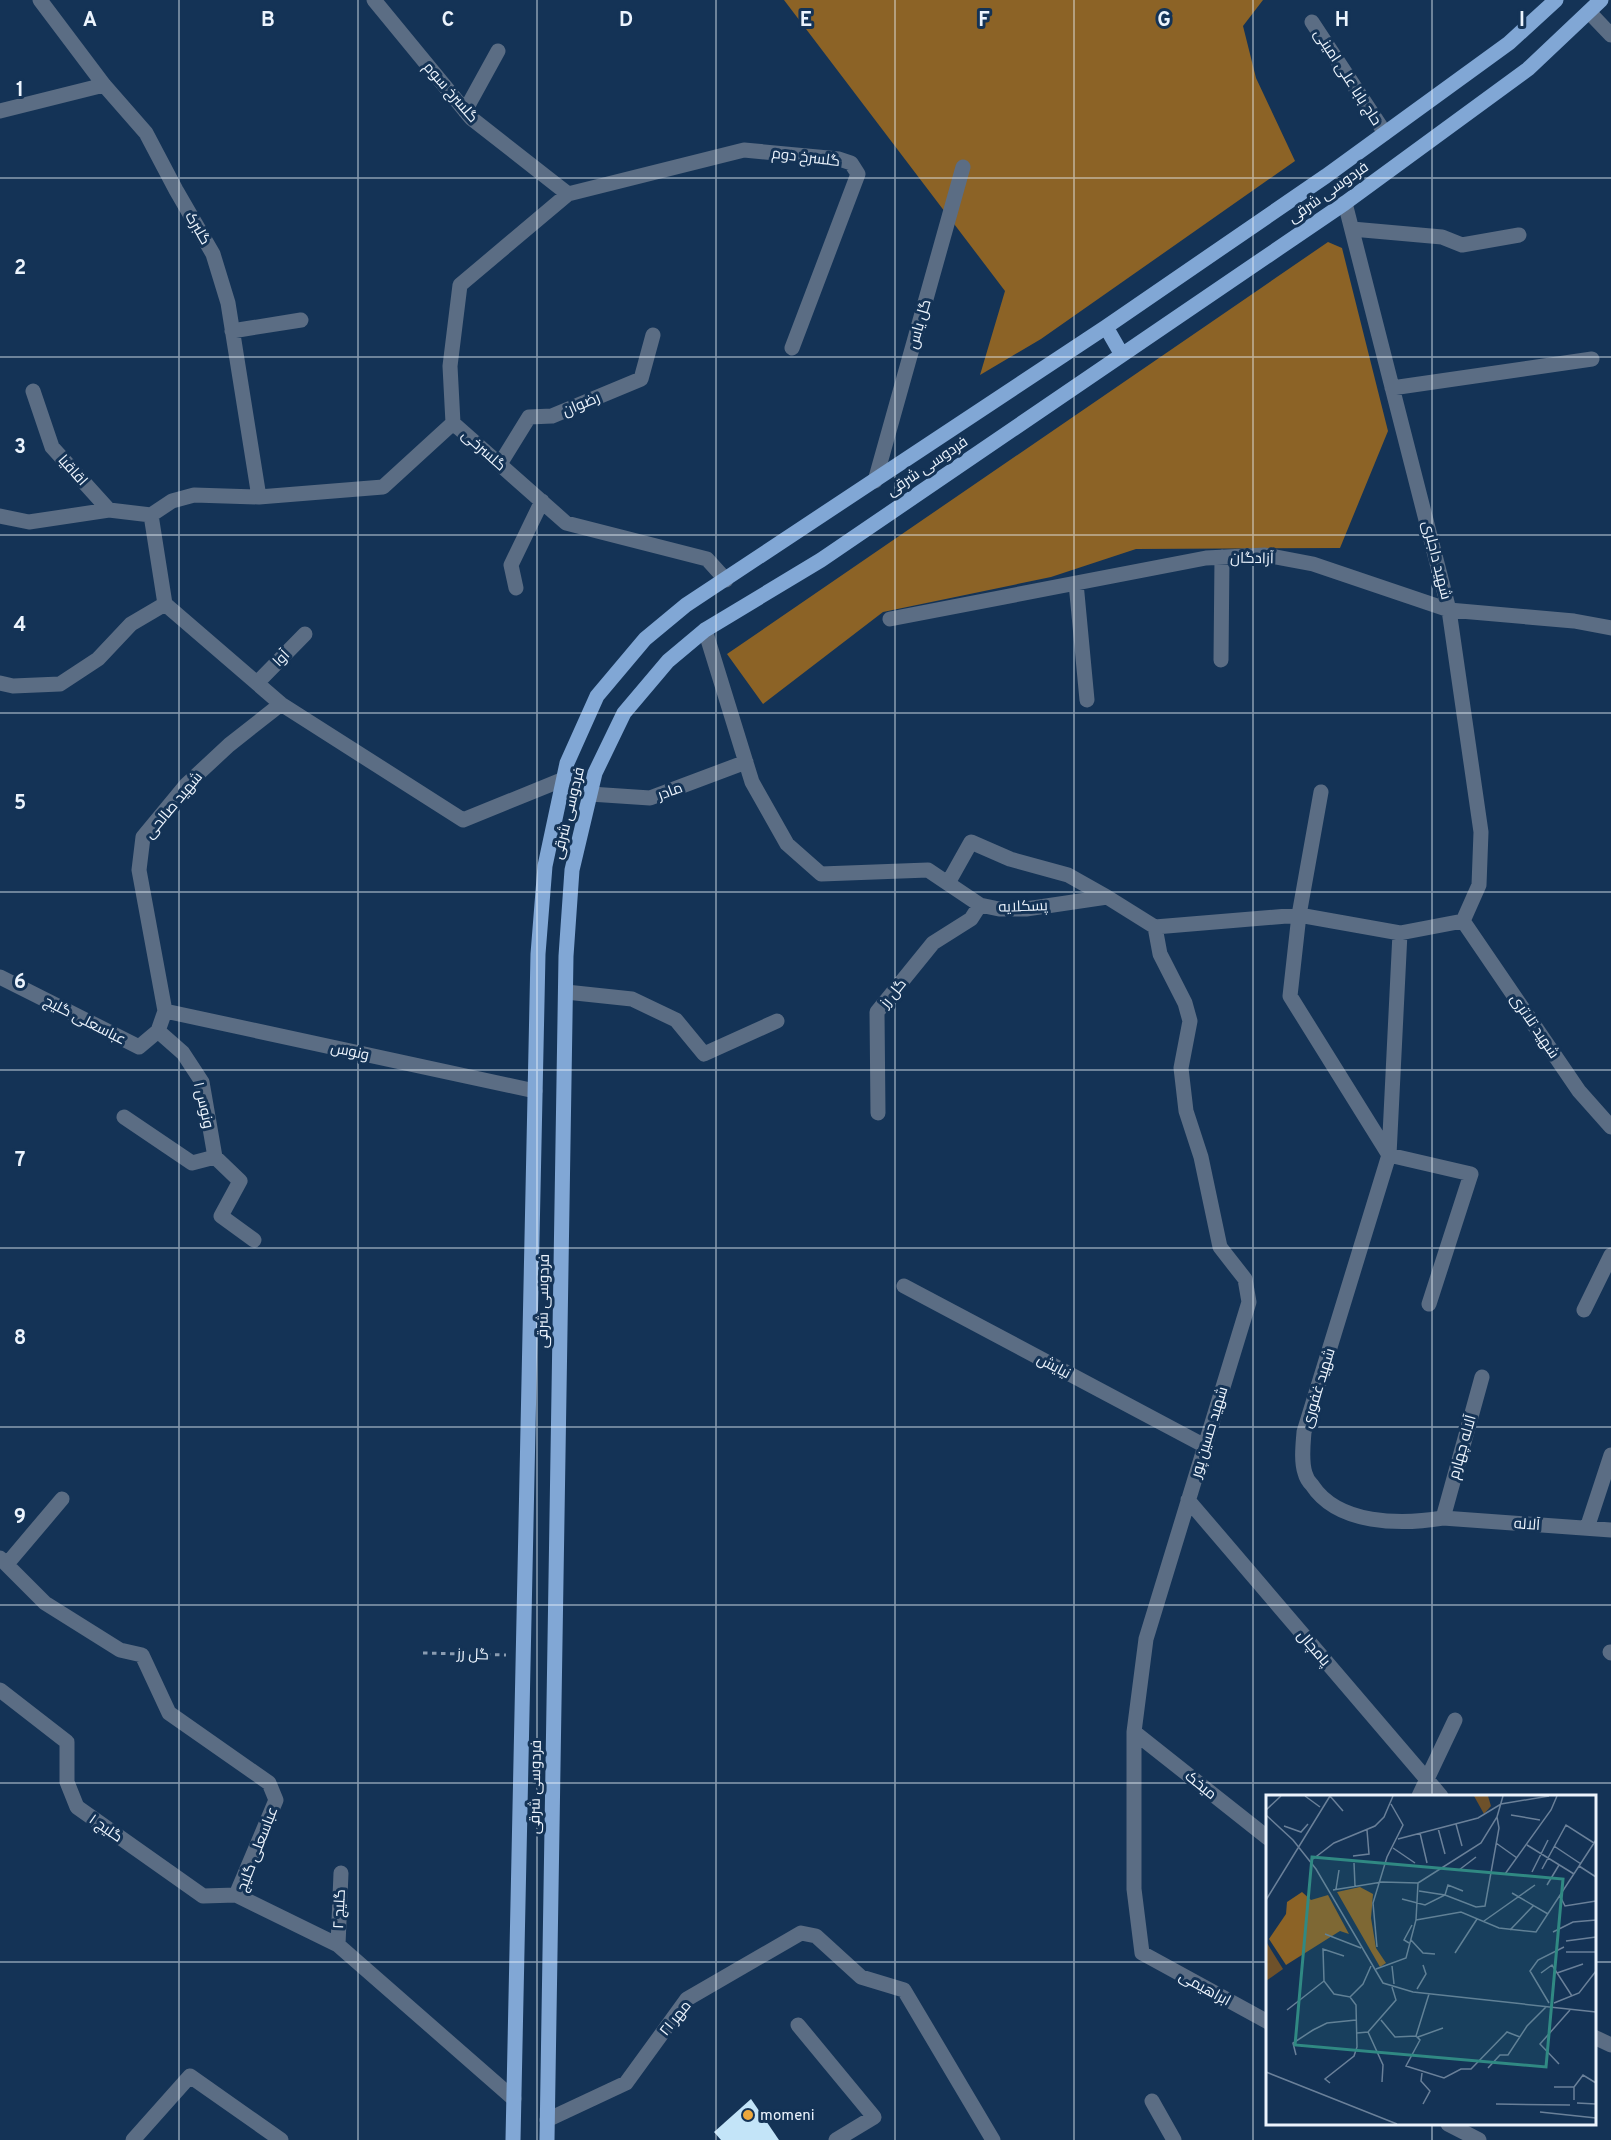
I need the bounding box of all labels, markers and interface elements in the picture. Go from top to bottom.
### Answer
text: A [83,8,97,34]
text: B [261,8,275,34]
text: C [442,8,454,34]
text: D [619,8,633,34]
text: E [800,8,812,34]
text: F [978,8,990,34]
text: G [1157,8,1171,34]
text: H [1335,8,1349,34]
text: I [1519,8,1525,34]
street label: حاج بابا علی امینی [1308,26,1385,130]
street label: گلسرخ سوم [418,59,482,127]
text: 1 [16,78,24,104]
street label: گلسرخ دوم [770,145,841,172]
street label: فردوسی شرقی [1285,158,1373,228]
street label: گلبرک [180,209,214,249]
text: 2 [14,256,26,282]
street label: گل یاس [904,297,937,351]
street label: رضوان [560,389,603,422]
street label: گلسرخی [457,426,509,476]
street label: فردوسی شرقی [883,433,972,501]
text: 3 [14,435,26,461]
street label: اقاقیا [53,451,91,491]
street label: شهید داجلری [1417,519,1454,602]
street label: آزادگان [1230,550,1274,569]
text: 4 [14,613,26,639]
street label: آوا [270,647,295,671]
street label: فردوسی شرقی [549,765,590,861]
street label: شهید صالحی [141,769,208,843]
street label: مادر [654,779,686,806]
text: 5 [14,791,26,817]
street label: پسکلایه [998,897,1048,918]
text: 6 [14,970,26,996]
street label: گل رز [876,976,912,1013]
street label: شهید تلاتری [1505,991,1562,1063]
street label: عباسعلی گلیج [40,993,129,1050]
street label: ونوس [329,1039,371,1066]
street label: ونوس ۱ [188,1080,217,1130]
text: 7 [15,1148,25,1174]
street label: فردوسی شرقی [534,1254,555,1348]
text: 8 [14,1326,26,1352]
street label: شهید غفوری [1298,1346,1341,1431]
street label: نیایش [1033,1351,1073,1384]
street label: شهید حسین پور [1187,1384,1233,1481]
street label: آلاله چهارم [1445,1413,1482,1482]
text: 9 [14,1505,26,1531]
street label: آلاله [1513,1515,1541,1536]
street label: پامچال [1292,1627,1334,1671]
street label: گل رز [456,1645,489,1666]
street label: فردوسی شرقی [526,1740,547,1834]
street label: میخک [1180,1768,1220,1805]
inset map [1266,1795,1596,2125]
street label: عباسعلی گلیج [233,1804,283,1895]
street label: گلیج ۱ [85,1811,126,1848]
street label: گلیج ۲ [330,1889,351,1930]
street label: ابراهیمی [1175,1967,1234,2011]
street label: مهر ۲۱ [656,1997,696,2041]
place label: momeni [760,2107,815,2126]
marker: momeni [741,2108,755,2122]

